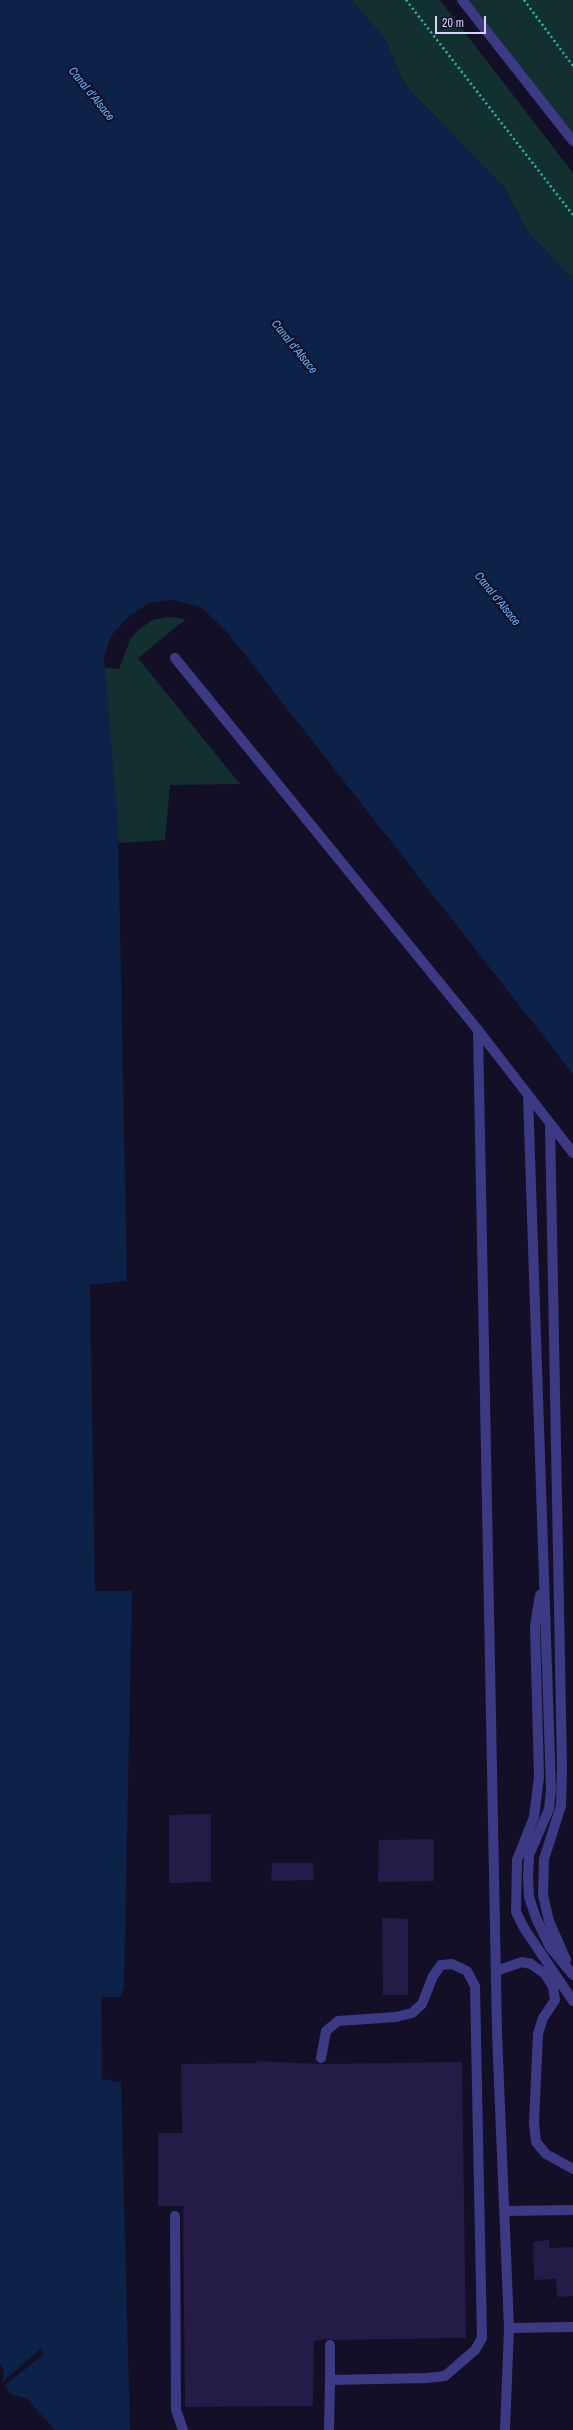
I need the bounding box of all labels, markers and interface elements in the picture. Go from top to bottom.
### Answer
scale bar [437,8,488,34]
text: 20 m [442,15,464,31]
water label: Canal d'Alsace [65,64,117,124]
water label: Canal d'Alsace [268,317,320,377]
water label: Canal d'Alsace [471,569,523,629]

